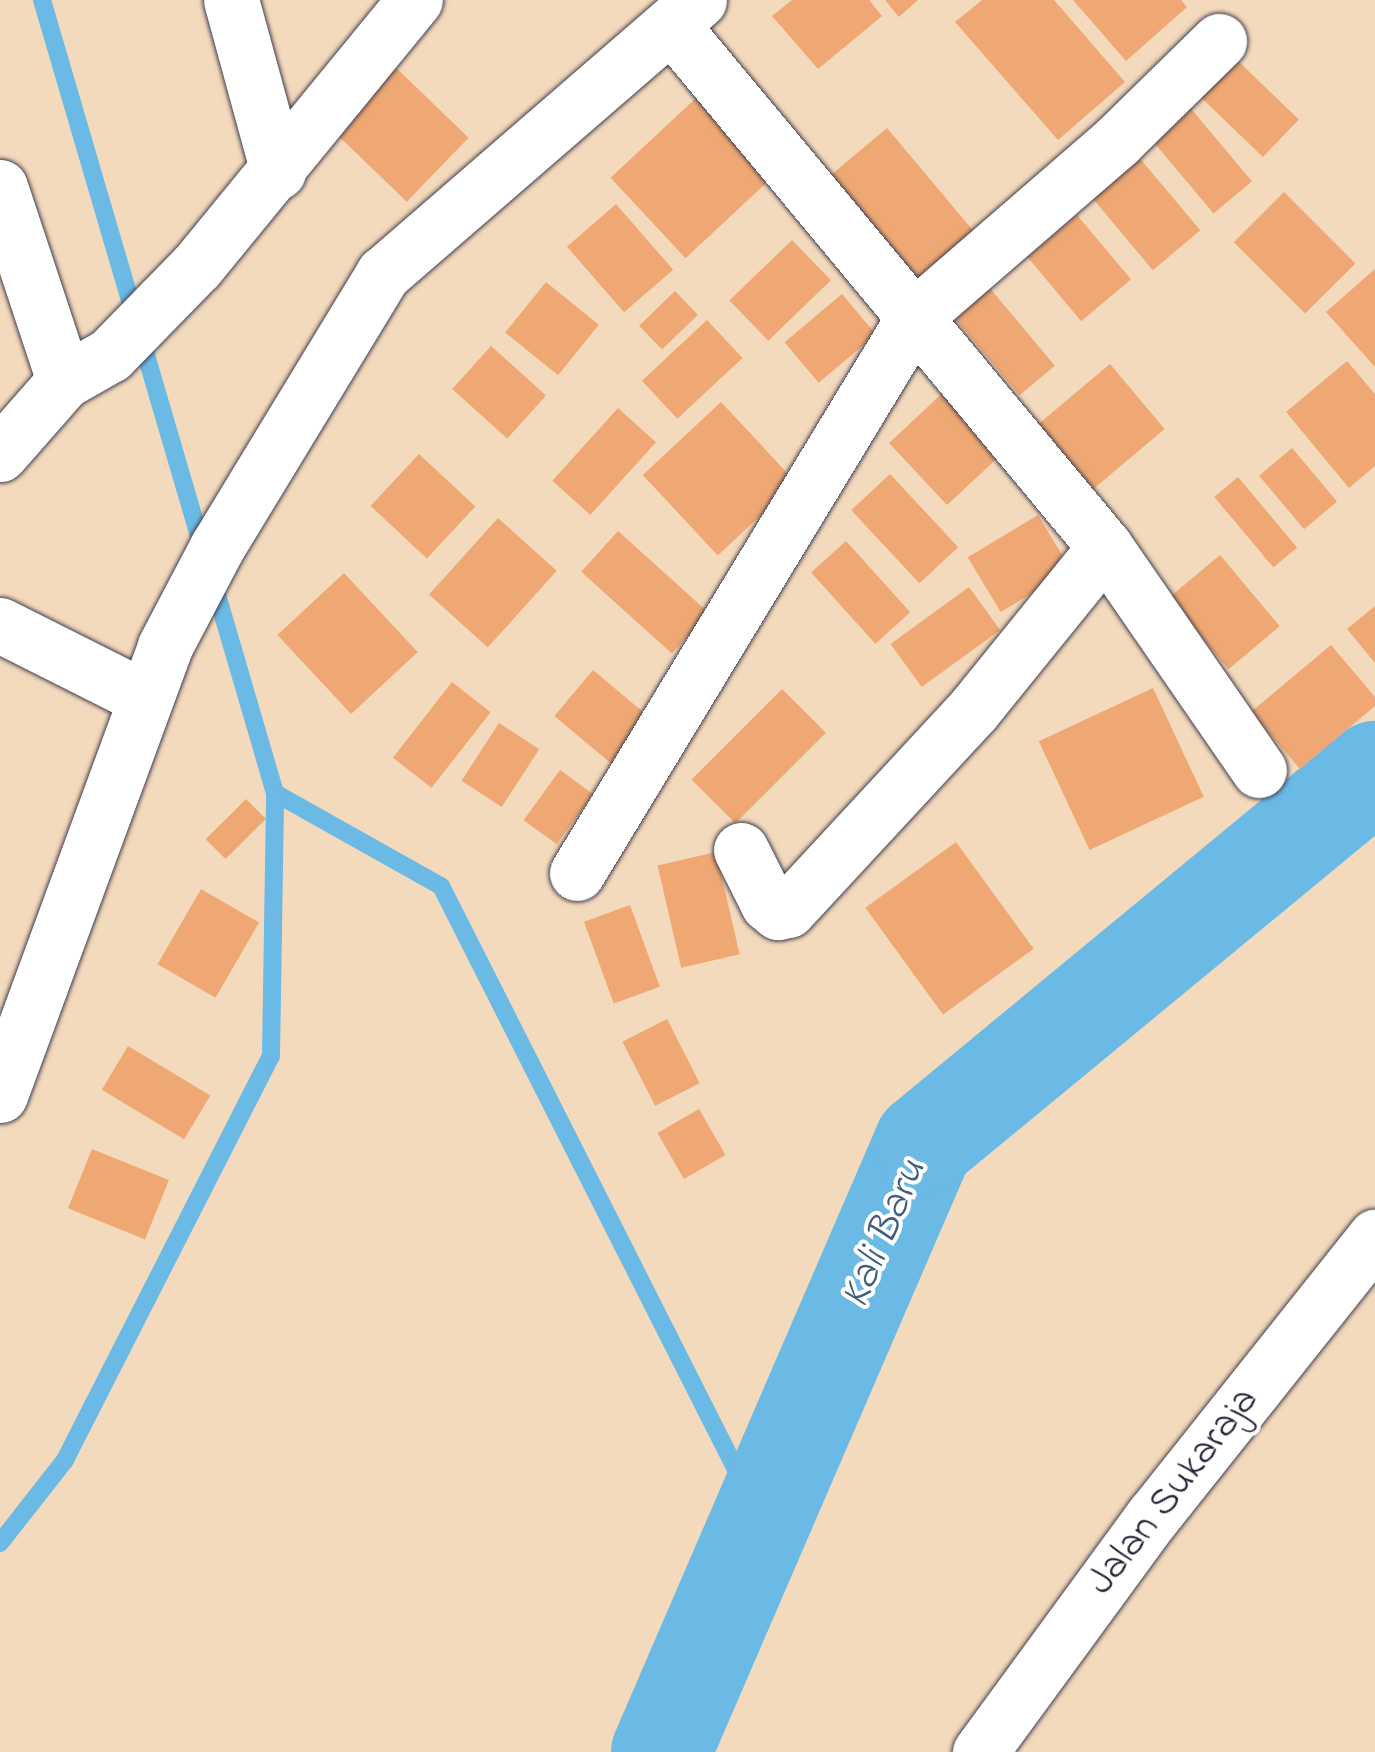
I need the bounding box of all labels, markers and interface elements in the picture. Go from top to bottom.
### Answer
water label: Kali Baru [831,1152,939,1316]
street label: Jalan Sukaraja [1078,1379,1270,1605]

